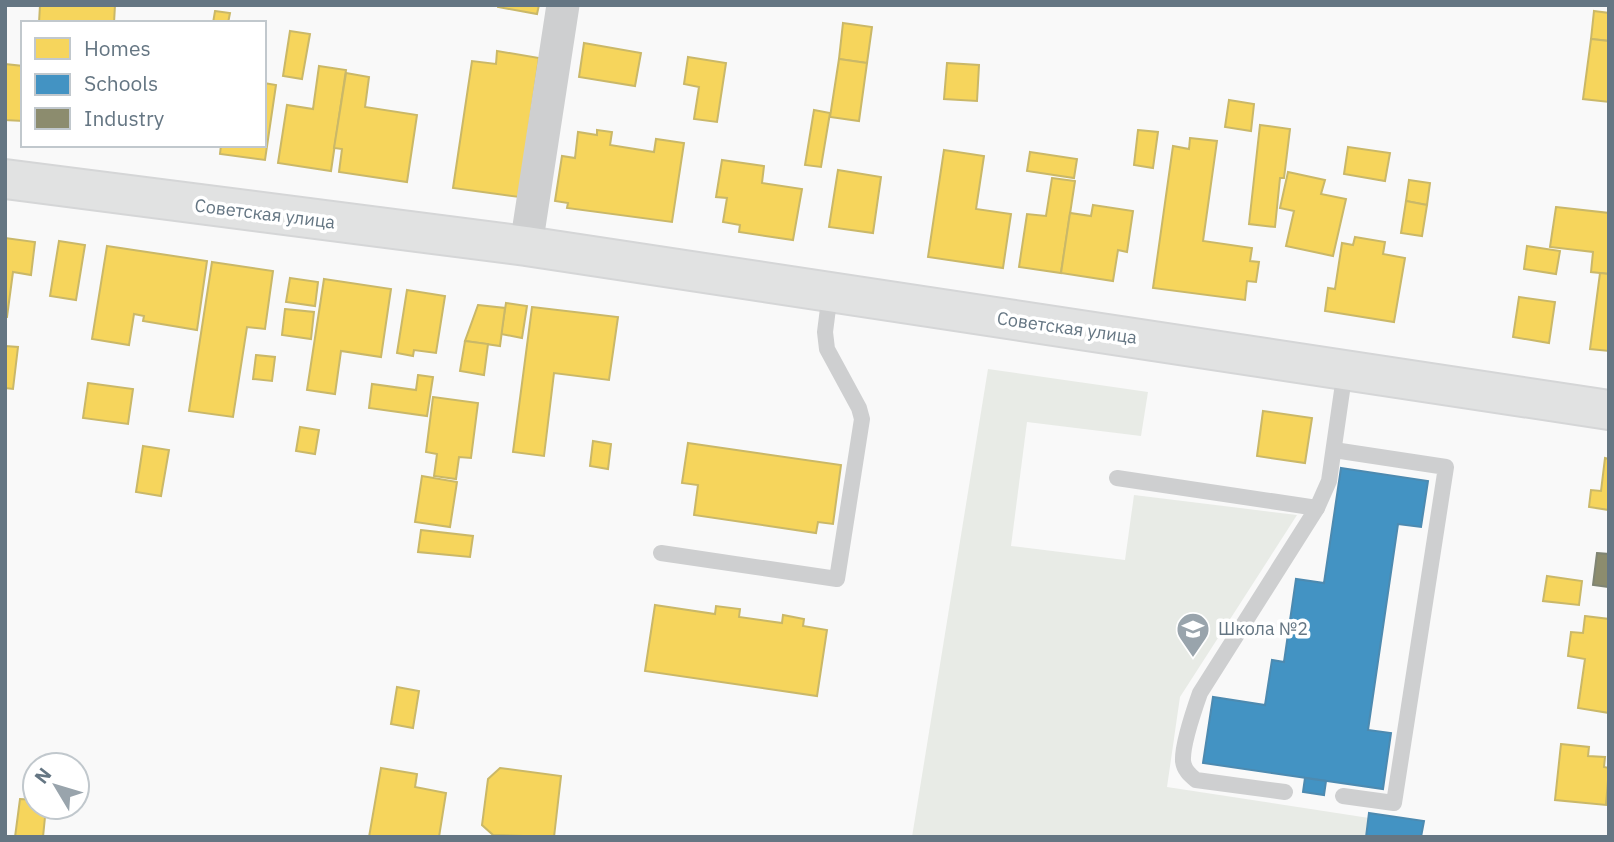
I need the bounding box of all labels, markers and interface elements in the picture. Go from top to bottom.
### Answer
legend [21,21,266,147]
text: Homes [84,34,151,62]
text: Schools [84,69,158,97]
text: Industry [84,104,165,132]
street label: Советская улица [194,193,337,234]
street label: Советская улица [995,306,1139,349]
school or university icon: Школа №2 [1174,610,1212,659]
place label: Школа №2 [1218,617,1308,640]
north arrow [21,751,91,821]
text: N [29,763,56,788]

